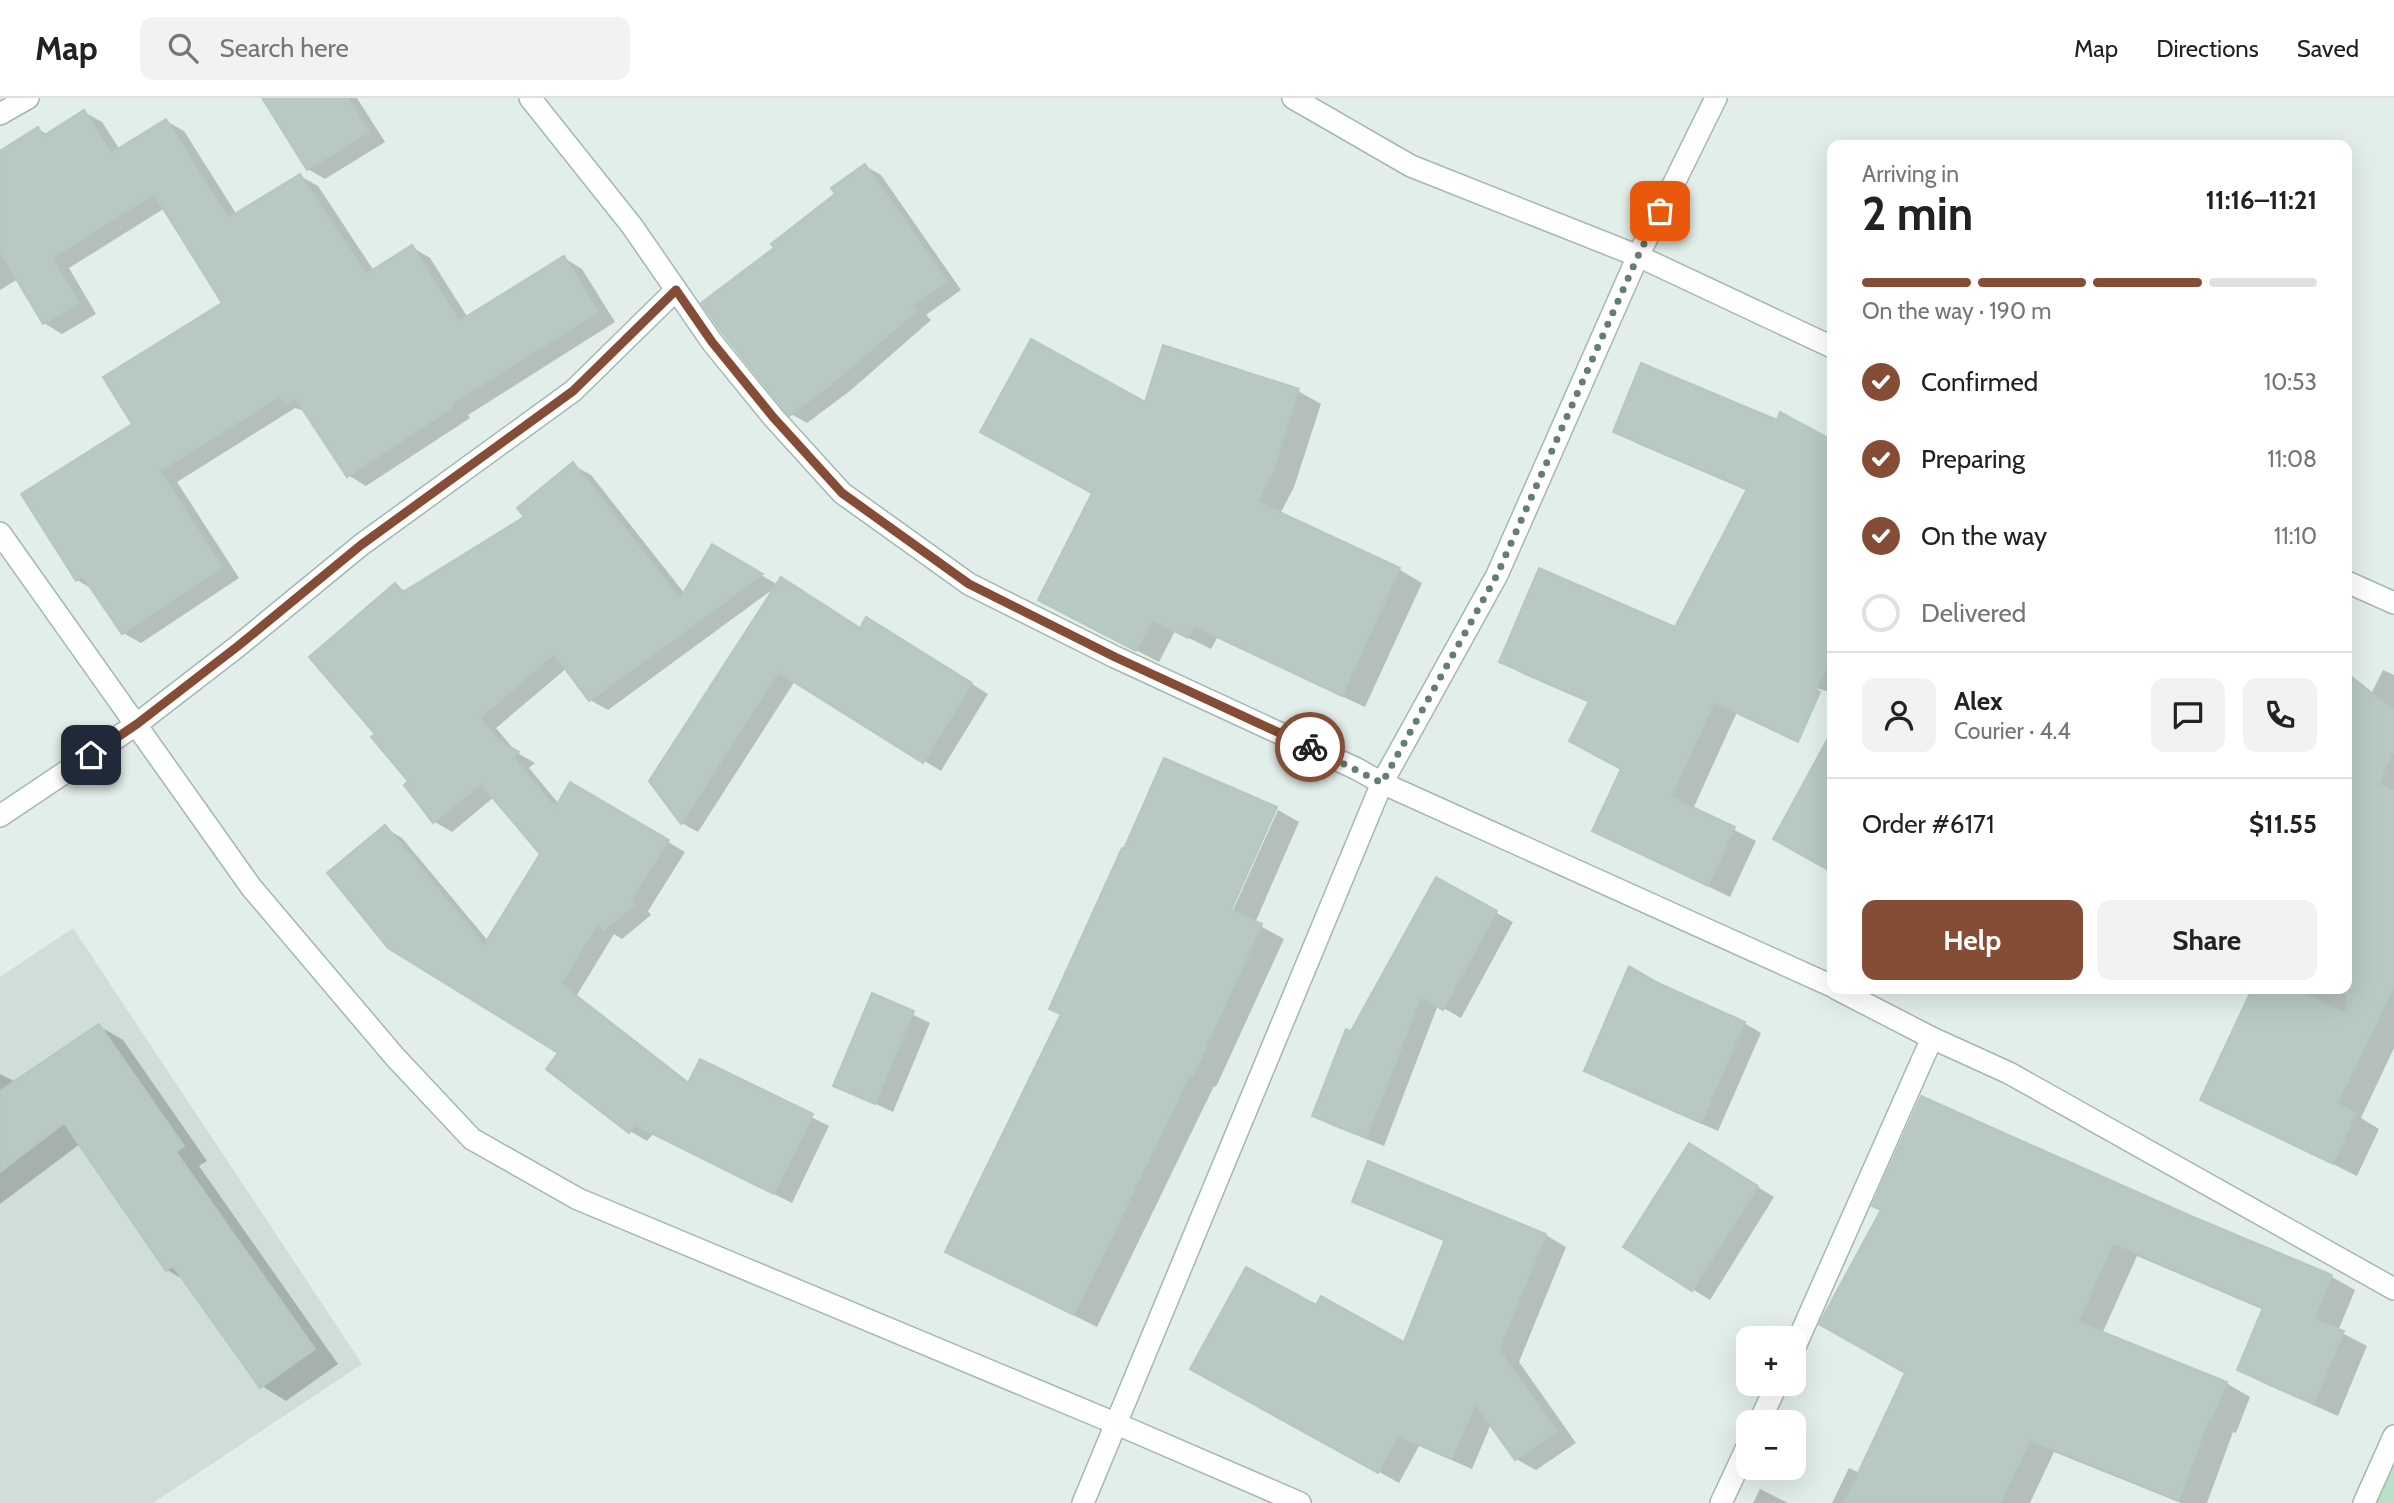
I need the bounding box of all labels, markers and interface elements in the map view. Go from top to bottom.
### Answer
search box [140,17,630,80]
text: Map [35,28,98,68]
icon: search [164,29,202,67]
text: Search here [220,32,349,64]
text: Map [2074,34,2118,63]
text: Directions [2156,34,2259,63]
text: Saved [2297,34,2359,63]
text: Arriving in [1862,160,1959,188]
pin [1630,181,1690,241]
text: 11:16–11:21 [2205,184,2317,216]
text: 2 min [1862,186,1973,242]
icon: bag [1641,192,1679,230]
text: On the way · 190 m [1862,297,2051,325]
icon: check [1862,363,1900,401]
text: Confirmed [1921,366,2038,398]
text: 10:53 [2264,368,2317,396]
icon: check [1862,440,1900,478]
text: Preparing [1921,443,2025,475]
text: 11:08 [2267,445,2317,473]
icon: check [1862,517,1900,555]
text: On the way [1921,520,2047,552]
text: 11:10 [2274,522,2317,550]
text: Delivered [1921,597,2026,629]
button: person [1862,678,1936,752]
button: chat [2151,678,2225,752]
button: phone [2243,678,2317,752]
text: Alex [1954,685,2003,717]
courier [1275,712,1345,782]
text: Courier · 4.4 [1954,717,2071,745]
pin [61,725,121,785]
icon: bike [1291,728,1329,766]
icon: home [72,736,110,774]
text: Order #6171 [1862,808,1994,840]
text: $11.55 [2249,808,2317,840]
button: Help [1862,900,2083,980]
button: Share [2097,900,2317,980]
map controls [1736,1326,1806,1480]
button: + [1736,1326,1806,1396]
button: − [1736,1410,1806,1480]

